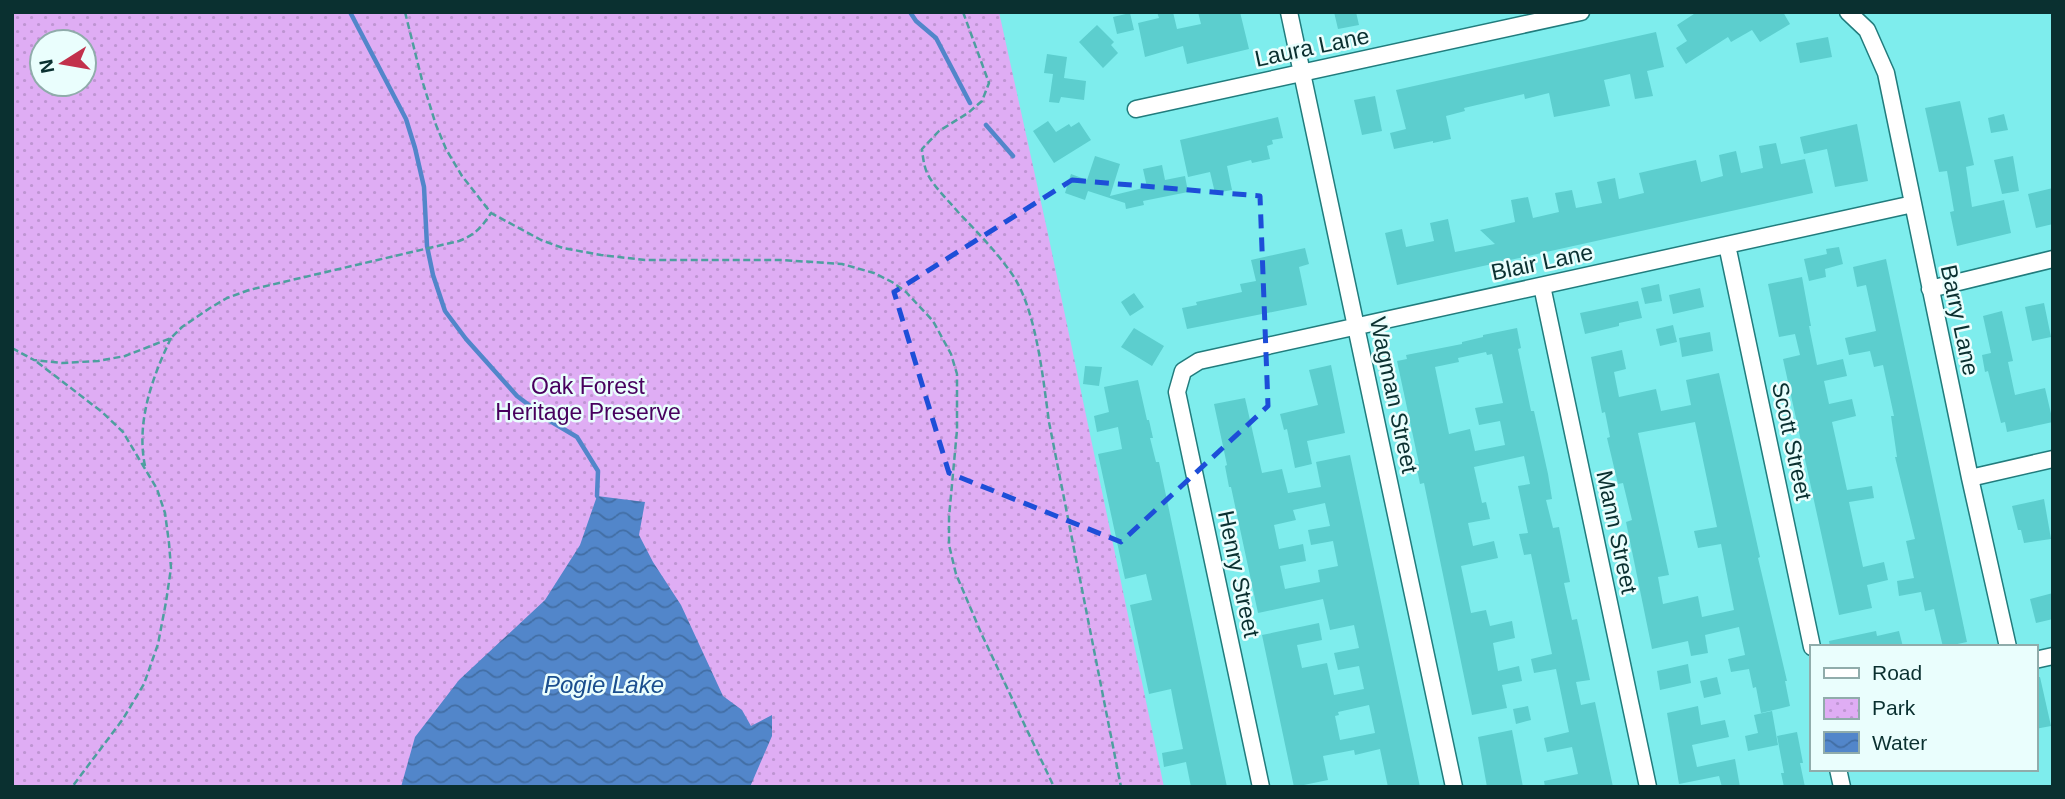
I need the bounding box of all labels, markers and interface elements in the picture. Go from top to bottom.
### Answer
street label: Laura Lane [1252,22,1372,72]
north arrow [28,28,98,98]
text: N [35,57,58,75]
street label: Blair Lane [1489,239,1595,285]
street label: Barry Lane [1936,262,1984,378]
street label: Wagman Street [1365,315,1423,476]
park label: Oak Forest Heritage Preserve [495,373,681,425]
street label: Scott Street [1767,380,1817,503]
street label: Mann Street [1591,468,1643,597]
street label: Henry Street [1213,508,1265,640]
legend [1810,645,2037,771]
text: Road [1872,661,1922,684]
water label: Pogie Lake [544,671,664,698]
text: Park [1872,696,1916,719]
text: Water [1872,731,1927,754]

